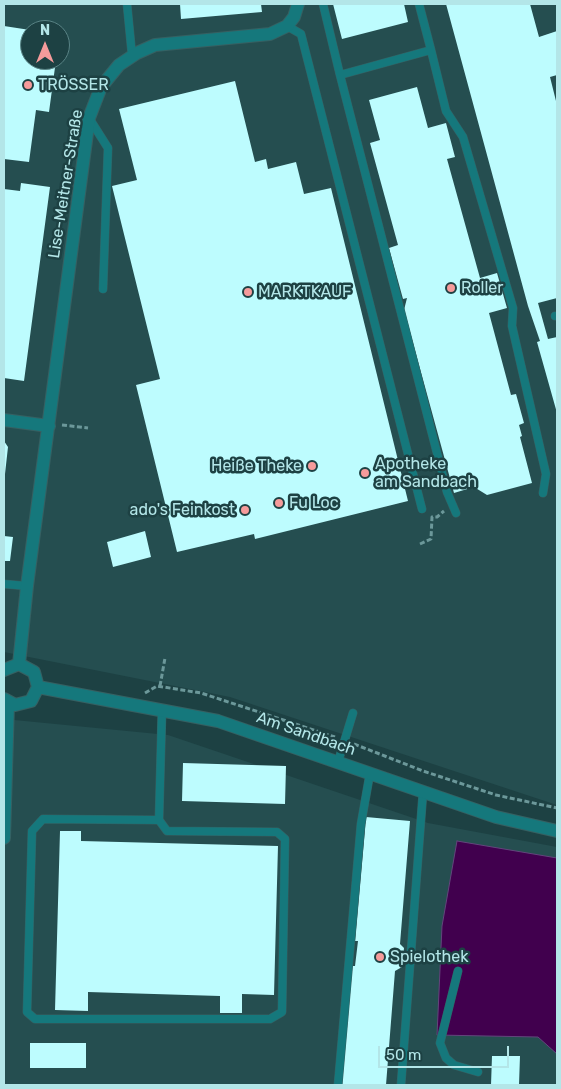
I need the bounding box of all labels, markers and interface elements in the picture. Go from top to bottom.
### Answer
north arrow [20,20,70,70]
text: N [40,22,50,39]
place label: TRÖSSER [38,75,109,95]
marker: TRÖSSER [22,79,34,91]
street label: Lise-Meitner-Straße [45,108,87,260]
place label: Roller [461,278,503,298]
place label: MARKTKAUF [258,282,351,302]
marker: Roller [445,282,457,294]
marker: MARKTKAUF [242,286,254,298]
place label: Apotheke am Sandbach [375,454,477,492]
place label: Heiße Theke [211,456,302,476]
marker: Heiße Theke [306,460,318,472]
marker: Apotheke am Sandbach [359,467,371,479]
place label: Fu Loc [289,493,339,513]
marker: Fu Loc [273,497,285,509]
place label: ado's Feinkost [130,500,235,520]
marker: ado's Feinkost [239,504,251,516]
street label: Am Sandbach [254,708,358,760]
place label: Spielothek [390,947,469,967]
marker: Spielothek [374,951,386,963]
scale bar [381,1036,512,1068]
text: 50 m [386,1046,421,1064]

